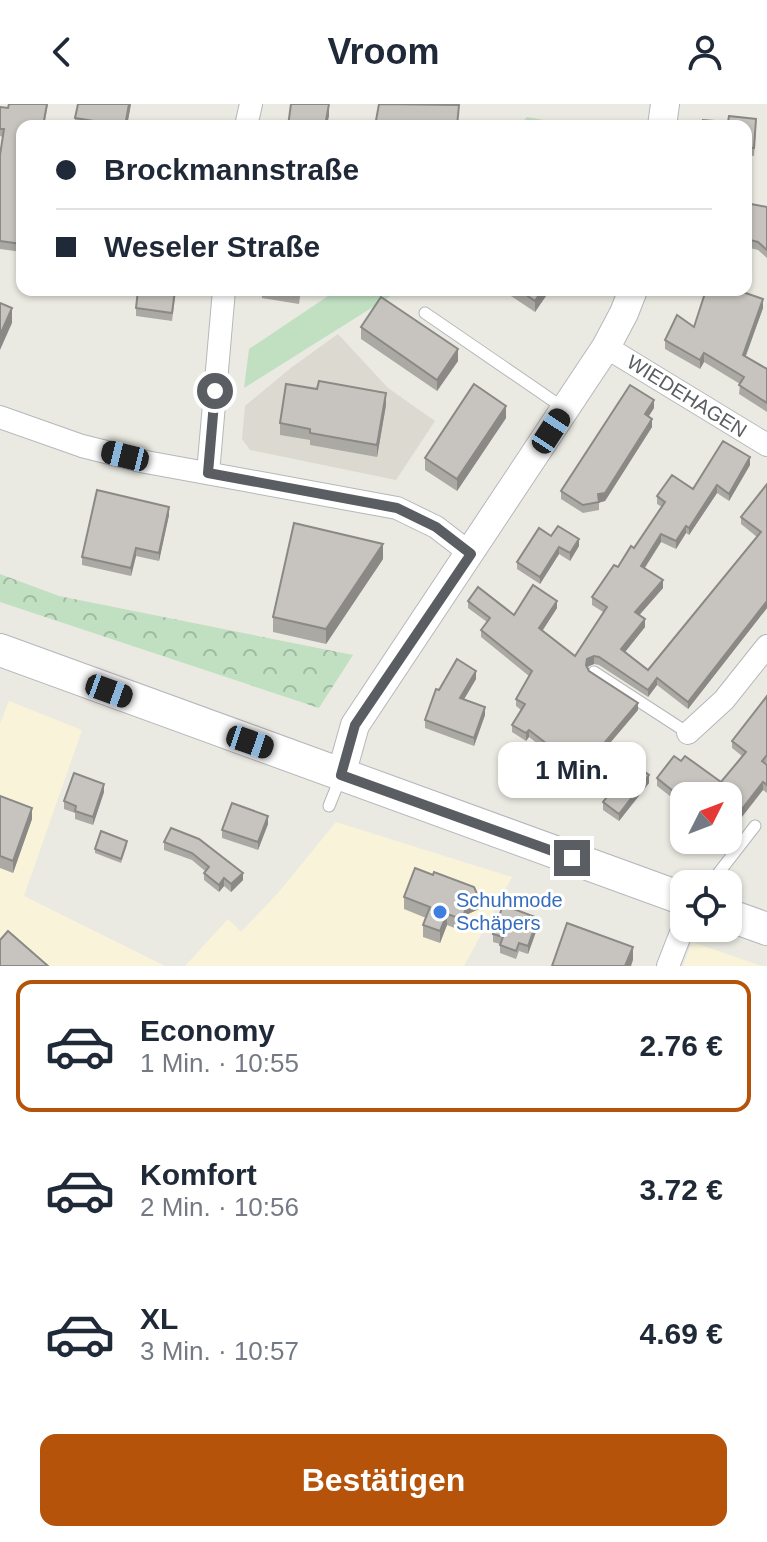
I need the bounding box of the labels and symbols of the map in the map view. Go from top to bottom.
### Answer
street label: WIEDEHAGEN [623,350,751,442]
route start [197,373,233,409]
car [528,404,574,458]
car [99,439,151,473]
car [82,672,136,710]
car [223,723,277,761]
callout: 1 Min. [498,742,646,798]
north arrow [670,782,742,854]
route end [554,840,590,876]
place label: Schuhmode Schäpers [456,889,563,934]
marker: Schuhmode Schäpers [431,903,449,921]

